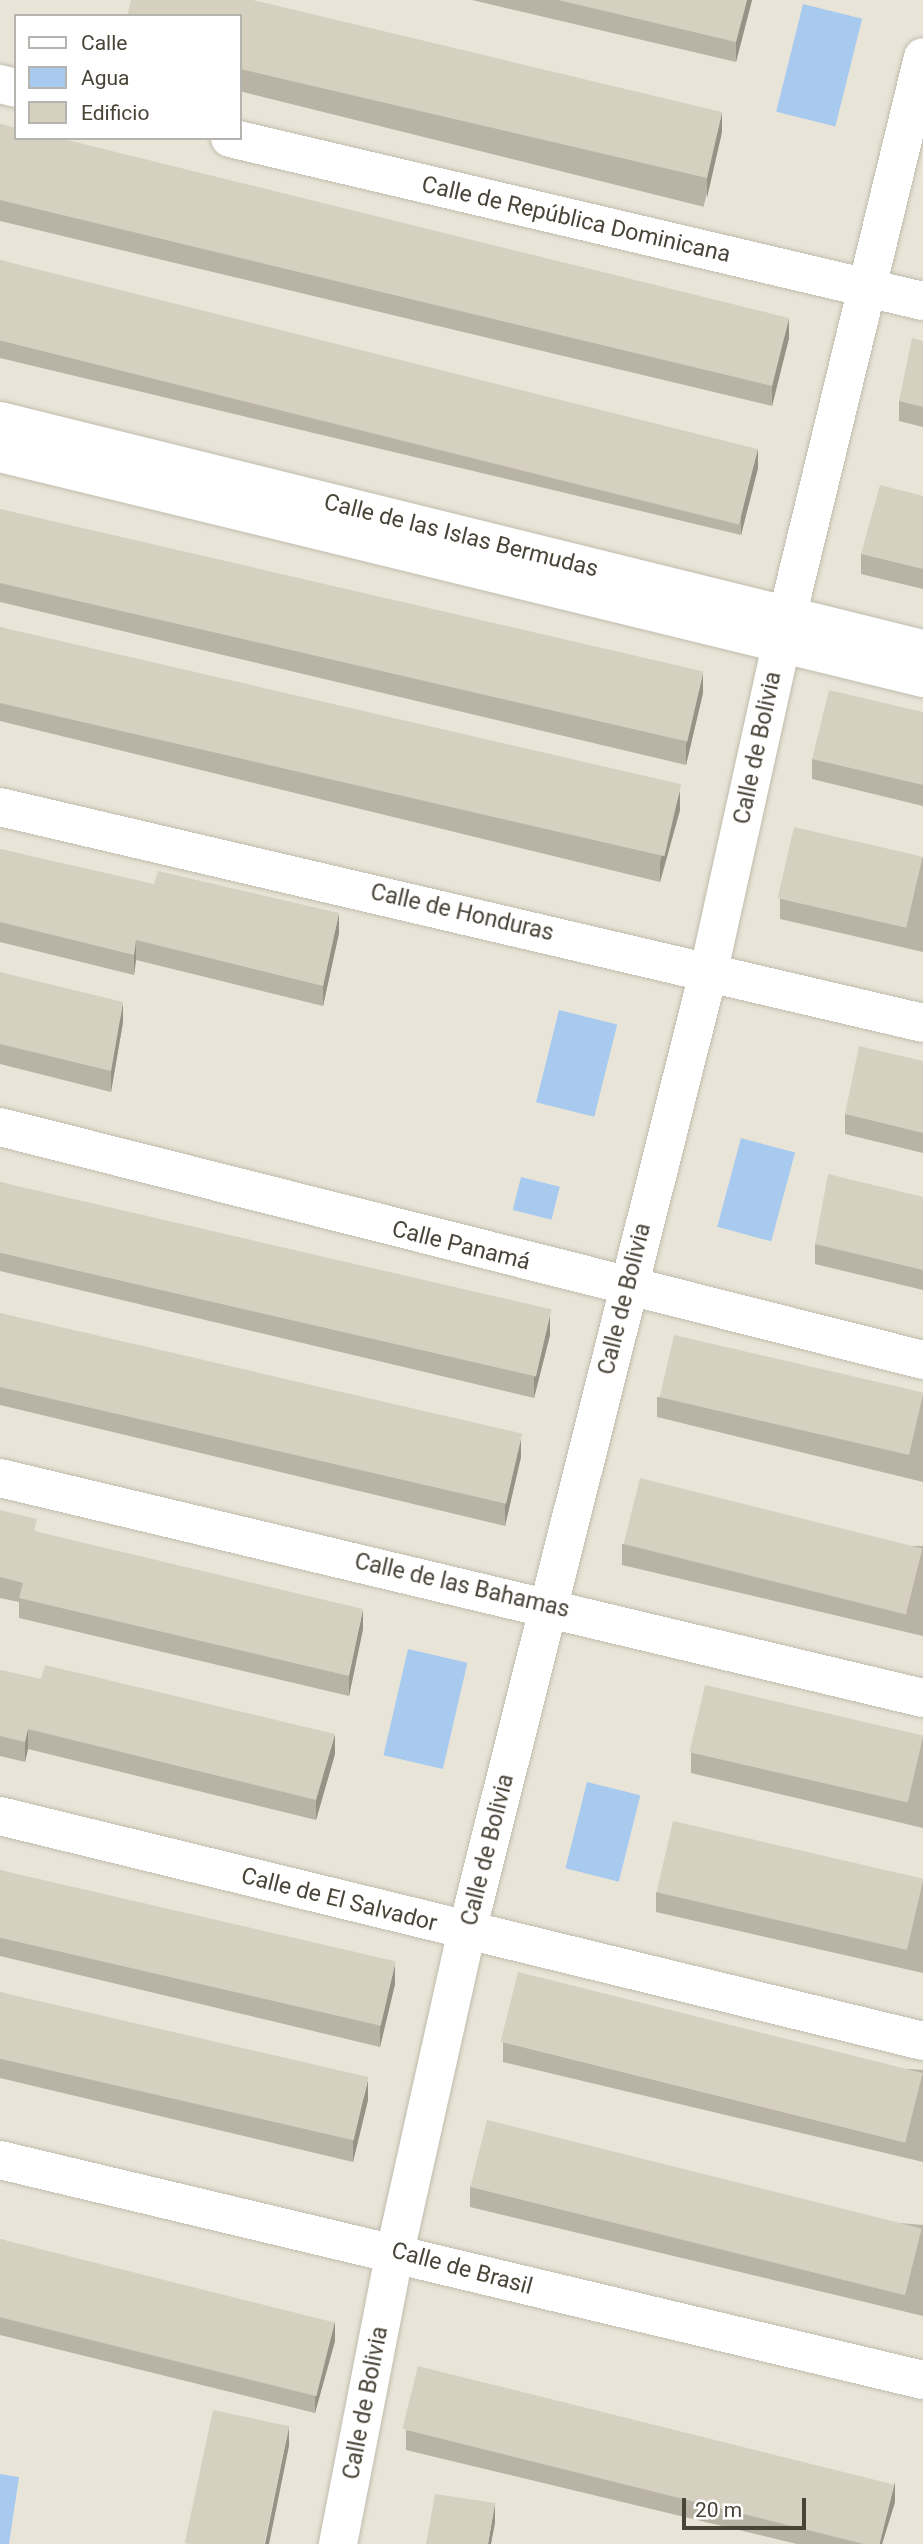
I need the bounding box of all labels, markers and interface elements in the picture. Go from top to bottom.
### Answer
legend [14,14,242,140]
text: Calle [81,31,127,55]
text: Agua [81,66,130,90]
text: Edificio [81,101,149,125]
street label: Calle de República Dominicana [419,171,733,269]
street label: Calle de las Islas Bermudas [321,489,601,583]
street label: Calle de Bolivia [728,669,788,827]
street label: Calle de Honduras [368,879,556,947]
street label: Calle Panamá [389,1216,533,1276]
street label: Calle de Bolivia [593,1220,657,1378]
street label: Calle de las Bahamas [352,1548,572,1624]
street label: Calle de Bolivia [456,1771,520,1929]
street label: Calle de El Salvador [238,1862,440,1938]
street label: Calle de Brasil [389,2237,535,2301]
street label: Calle de Bolivia [338,2324,394,2482]
scale bar [685,2484,809,2528]
text: 20 m [695,2498,742,2522]

